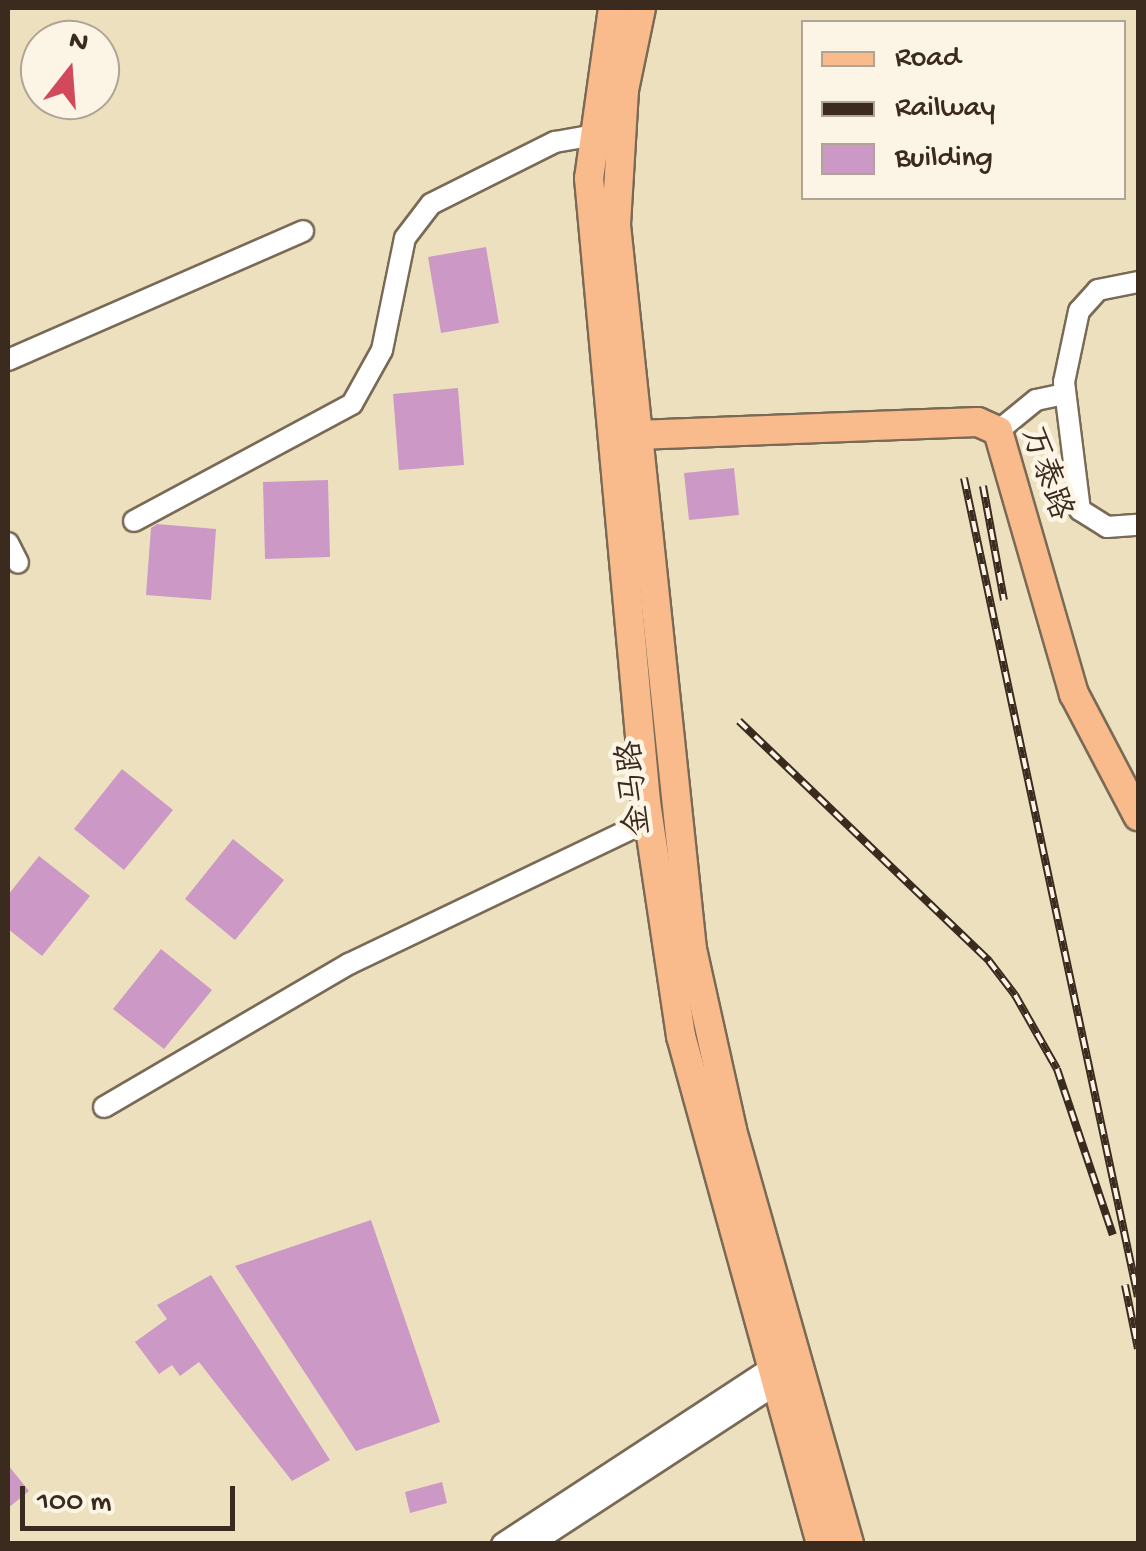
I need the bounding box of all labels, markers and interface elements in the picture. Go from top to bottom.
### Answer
north arrow [20,20,120,120]
legend [801,20,1126,200]
text: N [65,24,92,61]
text: Road [895,42,961,77]
text: Railway [895,92,995,127]
text: Building [895,142,993,177]
street label: 万泰路 [1010,422,1078,526]
street label: 金马路 [613,738,661,838]
scale bar [25,1466,240,1528]
text: 100 m [37,1486,112,1521]

